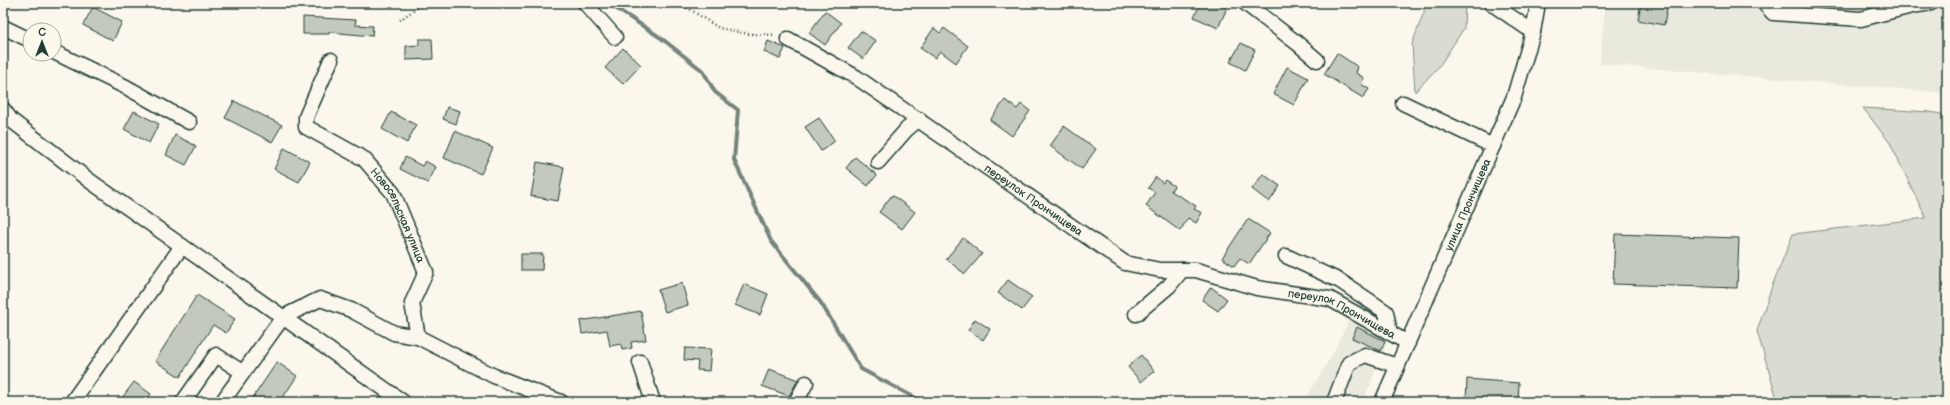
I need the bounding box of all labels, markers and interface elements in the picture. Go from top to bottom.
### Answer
north arrow [22,22,62,62]
text: С [38,26,46,39]
street label: улица Прончищева [1442,156,1494,253]
street label: переулок Прончищева [982,162,1085,239]
street label: Новосельская улица [367,165,428,265]
street label: переулок Прончищева [1287,287,1398,342]

